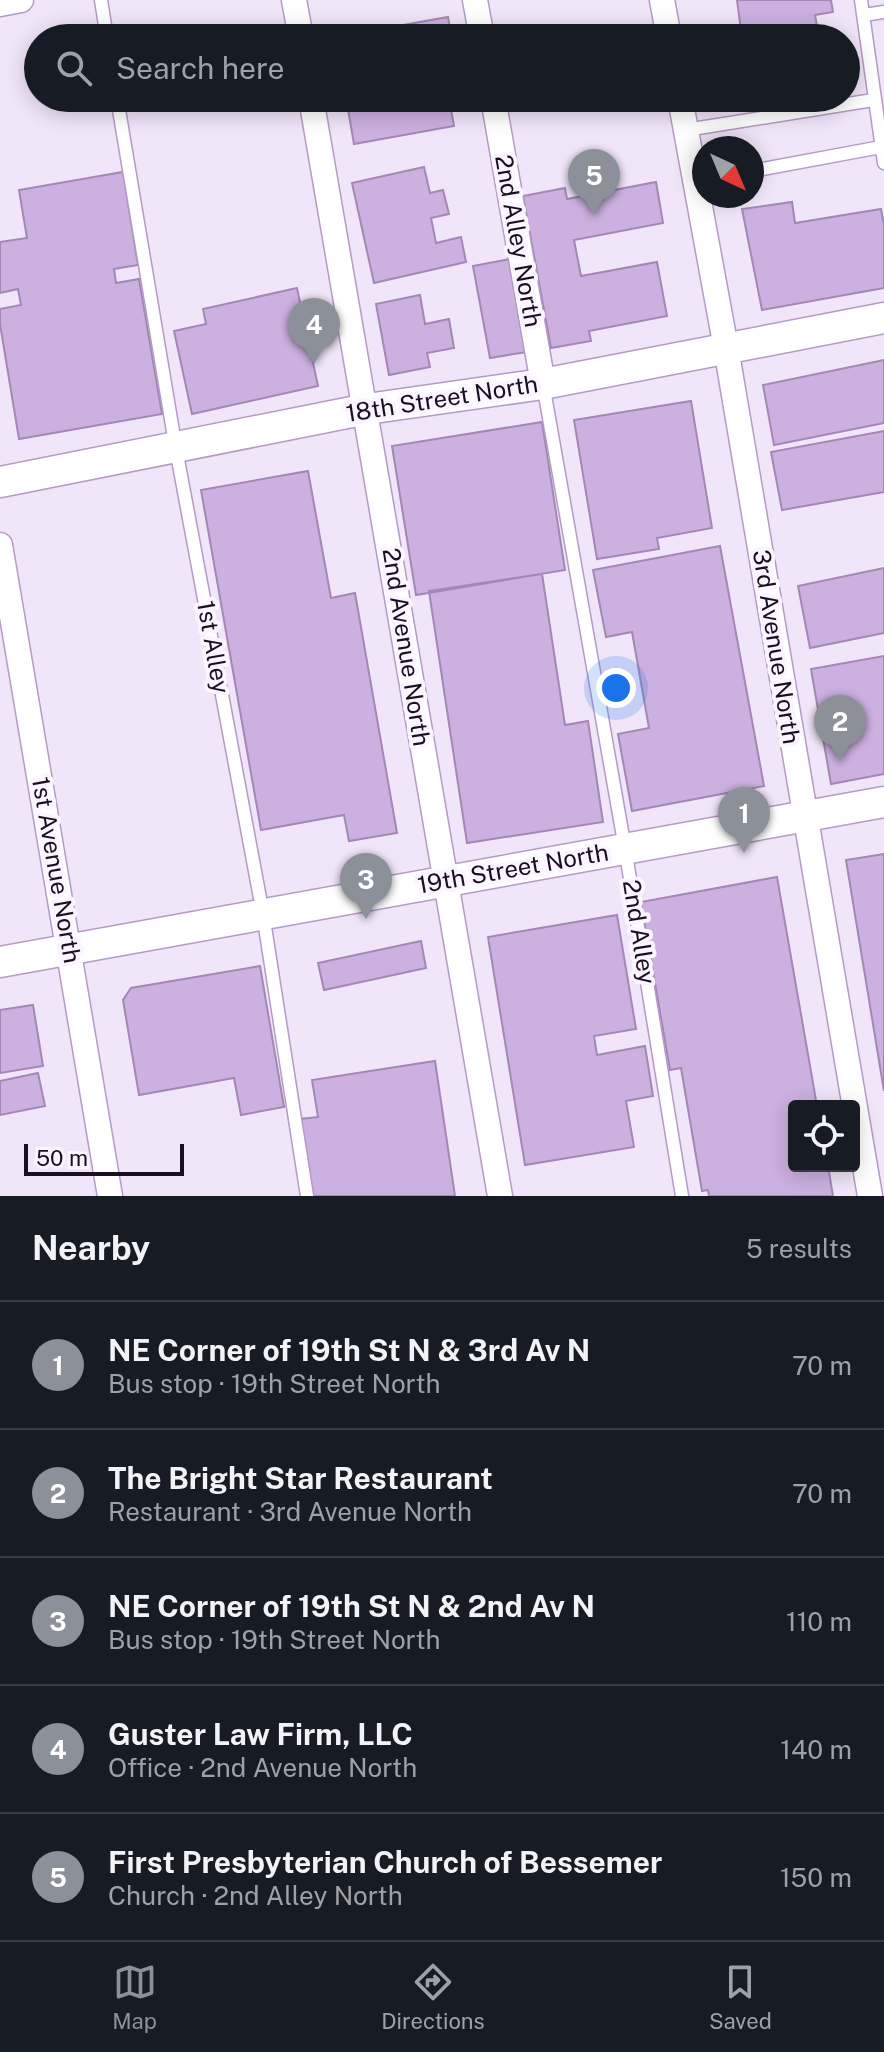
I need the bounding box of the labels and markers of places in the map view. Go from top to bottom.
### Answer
pin: 5 [568,149,620,215]
pin: 4 [288,298,340,364]
pin: 2 [814,695,866,761]
pin: 1 [718,787,770,853]
pin: 3 [340,853,392,919]

